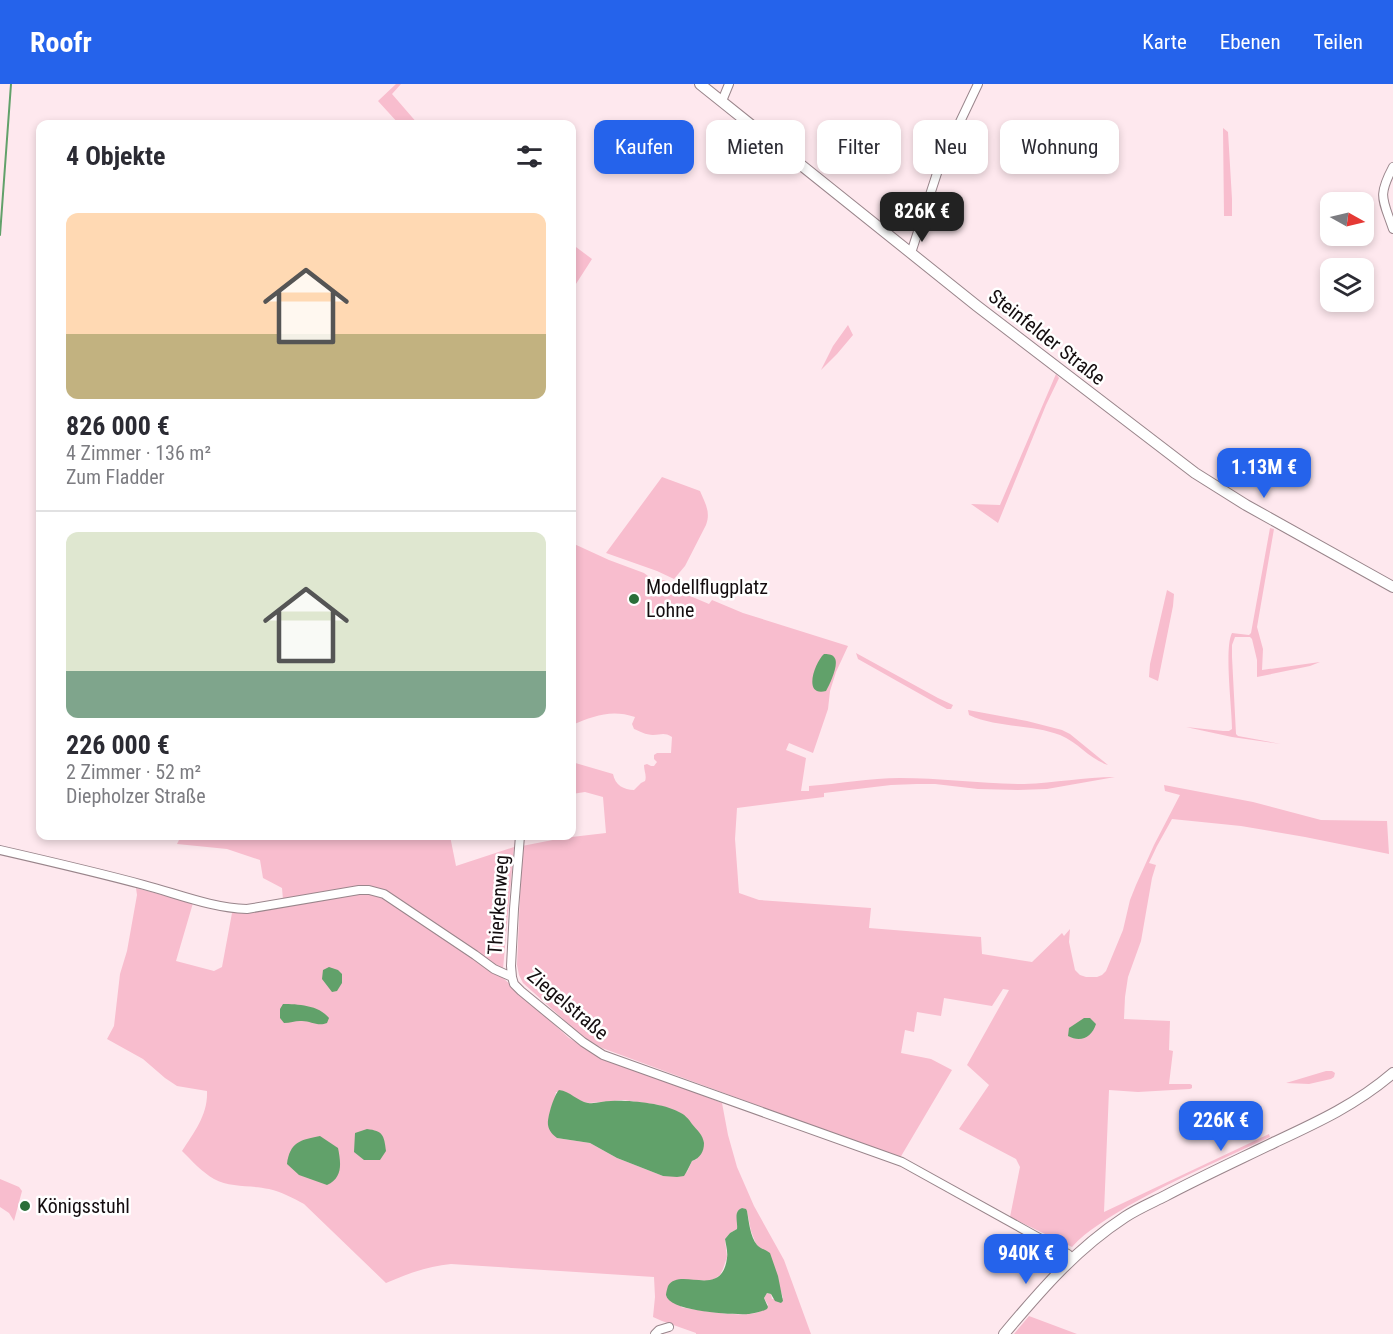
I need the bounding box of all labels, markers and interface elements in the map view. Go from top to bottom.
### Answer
text: Roofr [30,26,92,59]
text: Karte [1142,30,1187,54]
text: Ebenen [1220,30,1281,54]
text: Teilen [1314,30,1363,54]
chip: Kaufen [594,120,694,174]
chip: Mieten [706,120,805,174]
chip: Filter [817,120,901,174]
chip: Neu [913,120,988,174]
chip: Wohnung [1000,120,1119,174]
icon: filters [513,140,546,173]
text: 4 Objekte [66,141,165,171]
pin: 826K € [873,192,971,243]
north arrow [1320,192,1374,246]
map controls [1320,192,1374,312]
text: 826K € [894,199,950,223]
icon: home [252,252,360,360]
button: layers [1320,258,1374,312]
street label: Steinfelder Straße [984,284,1110,390]
text: 826 000 € [66,411,170,441]
text: 4 Zimmer · 136 m² [66,441,211,465]
pin: 1.13M € [1209,448,1319,499]
text: 1.13M € [1231,455,1297,479]
text: Zum Fladder [66,465,165,489]
icon: home [252,571,360,679]
place label: Modellflugplatz Lohne [646,575,768,622]
marker: Modellflugplatz Lohne [627,592,641,606]
text: 226 000 € [66,730,170,760]
text: 2 Zimmer · 52 m² [66,760,201,784]
text: Diepholzer Straße [66,784,206,808]
street label: Thierkenweg [483,854,513,956]
street label: Ziegelstraße [523,963,613,1045]
pin: 226K € [1172,1101,1270,1152]
text: 226K € [1193,1108,1249,1132]
place label: Königsstuhl [37,1194,130,1218]
marker: Königsstuhl [18,1199,32,1213]
pin: 940K € [977,1234,1075,1285]
text: 940K € [998,1241,1054,1265]

